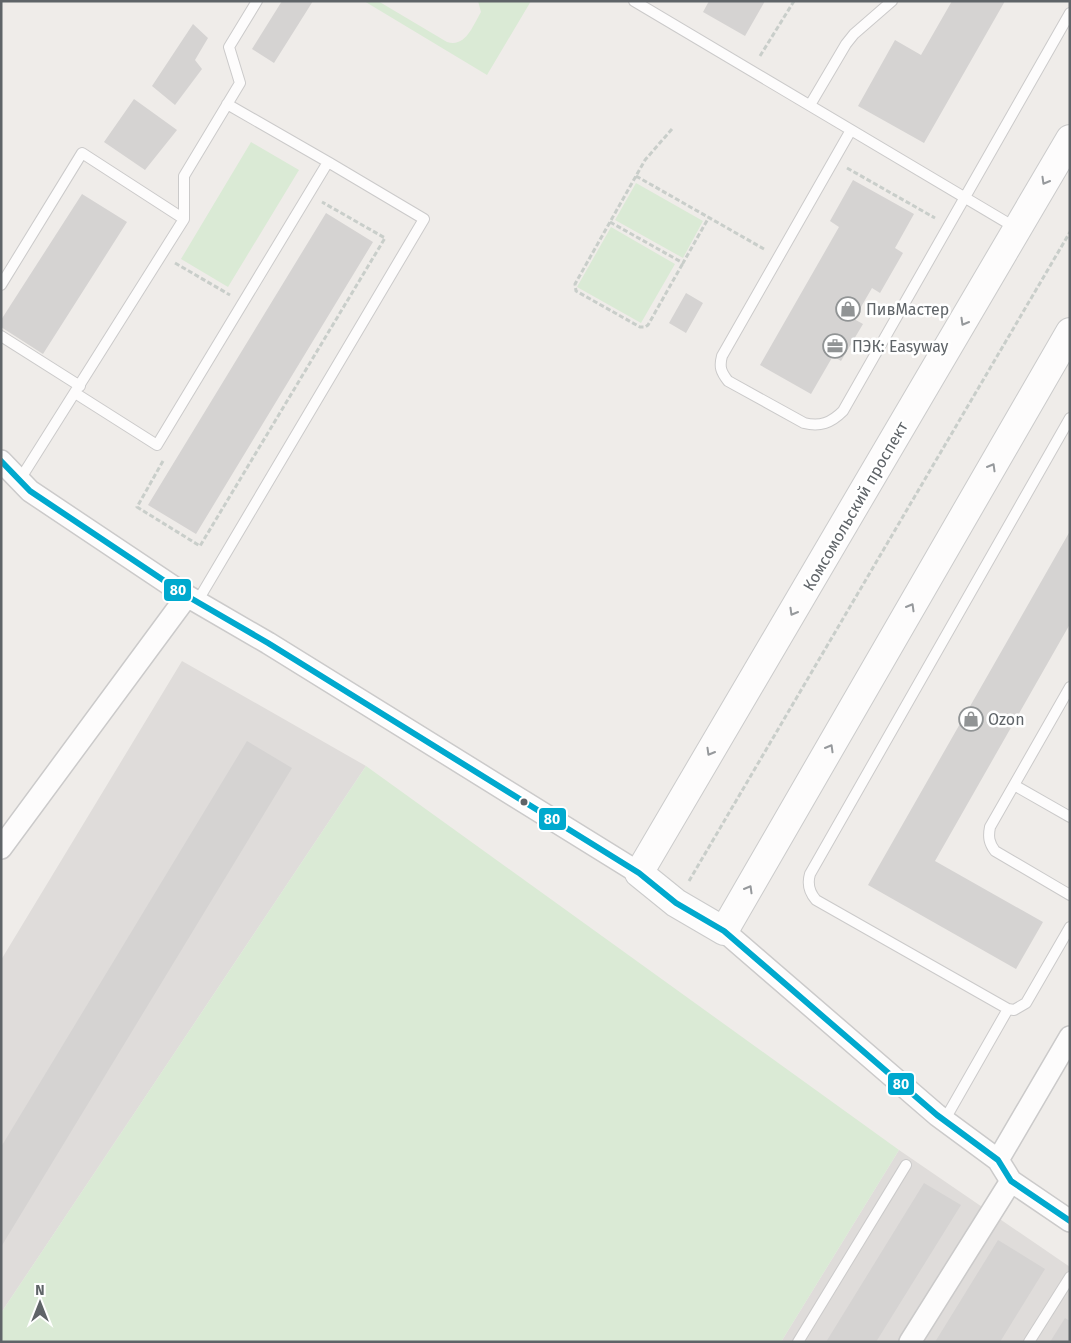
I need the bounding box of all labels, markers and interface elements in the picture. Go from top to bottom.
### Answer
one-way arrow [1042,176,1052,185]
shop icon: ПивМастер [835,296,861,322]
place label: ПивМастер [866,300,949,319]
one-way arrow [960,316,970,325]
office icon: ПЭК: Easyway [822,333,848,359]
place label: ПЭК: Easyway [852,337,949,356]
street label: Комсомольский проспект [799,418,912,594]
one-way arrow [986,463,996,472]
line badge: 80 [163,578,192,602]
text: 80 [170,582,186,599]
one-way arrow [905,604,915,613]
one-way arrow [789,607,799,616]
shop icon: Ozon [958,706,984,732]
place label: Ozon [988,710,1025,729]
one-way arrow [823,745,833,754]
one-way arrow [707,747,717,756]
unlabelled marker [519,797,529,807]
line badge: 80 [538,807,567,831]
text: 80 [544,811,560,828]
one-way arrow [742,885,752,894]
line badge: 80 [887,1072,915,1096]
text: 80 [893,1076,909,1093]
north arrow [15,1278,65,1328]
text: N [35,1282,45,1299]

